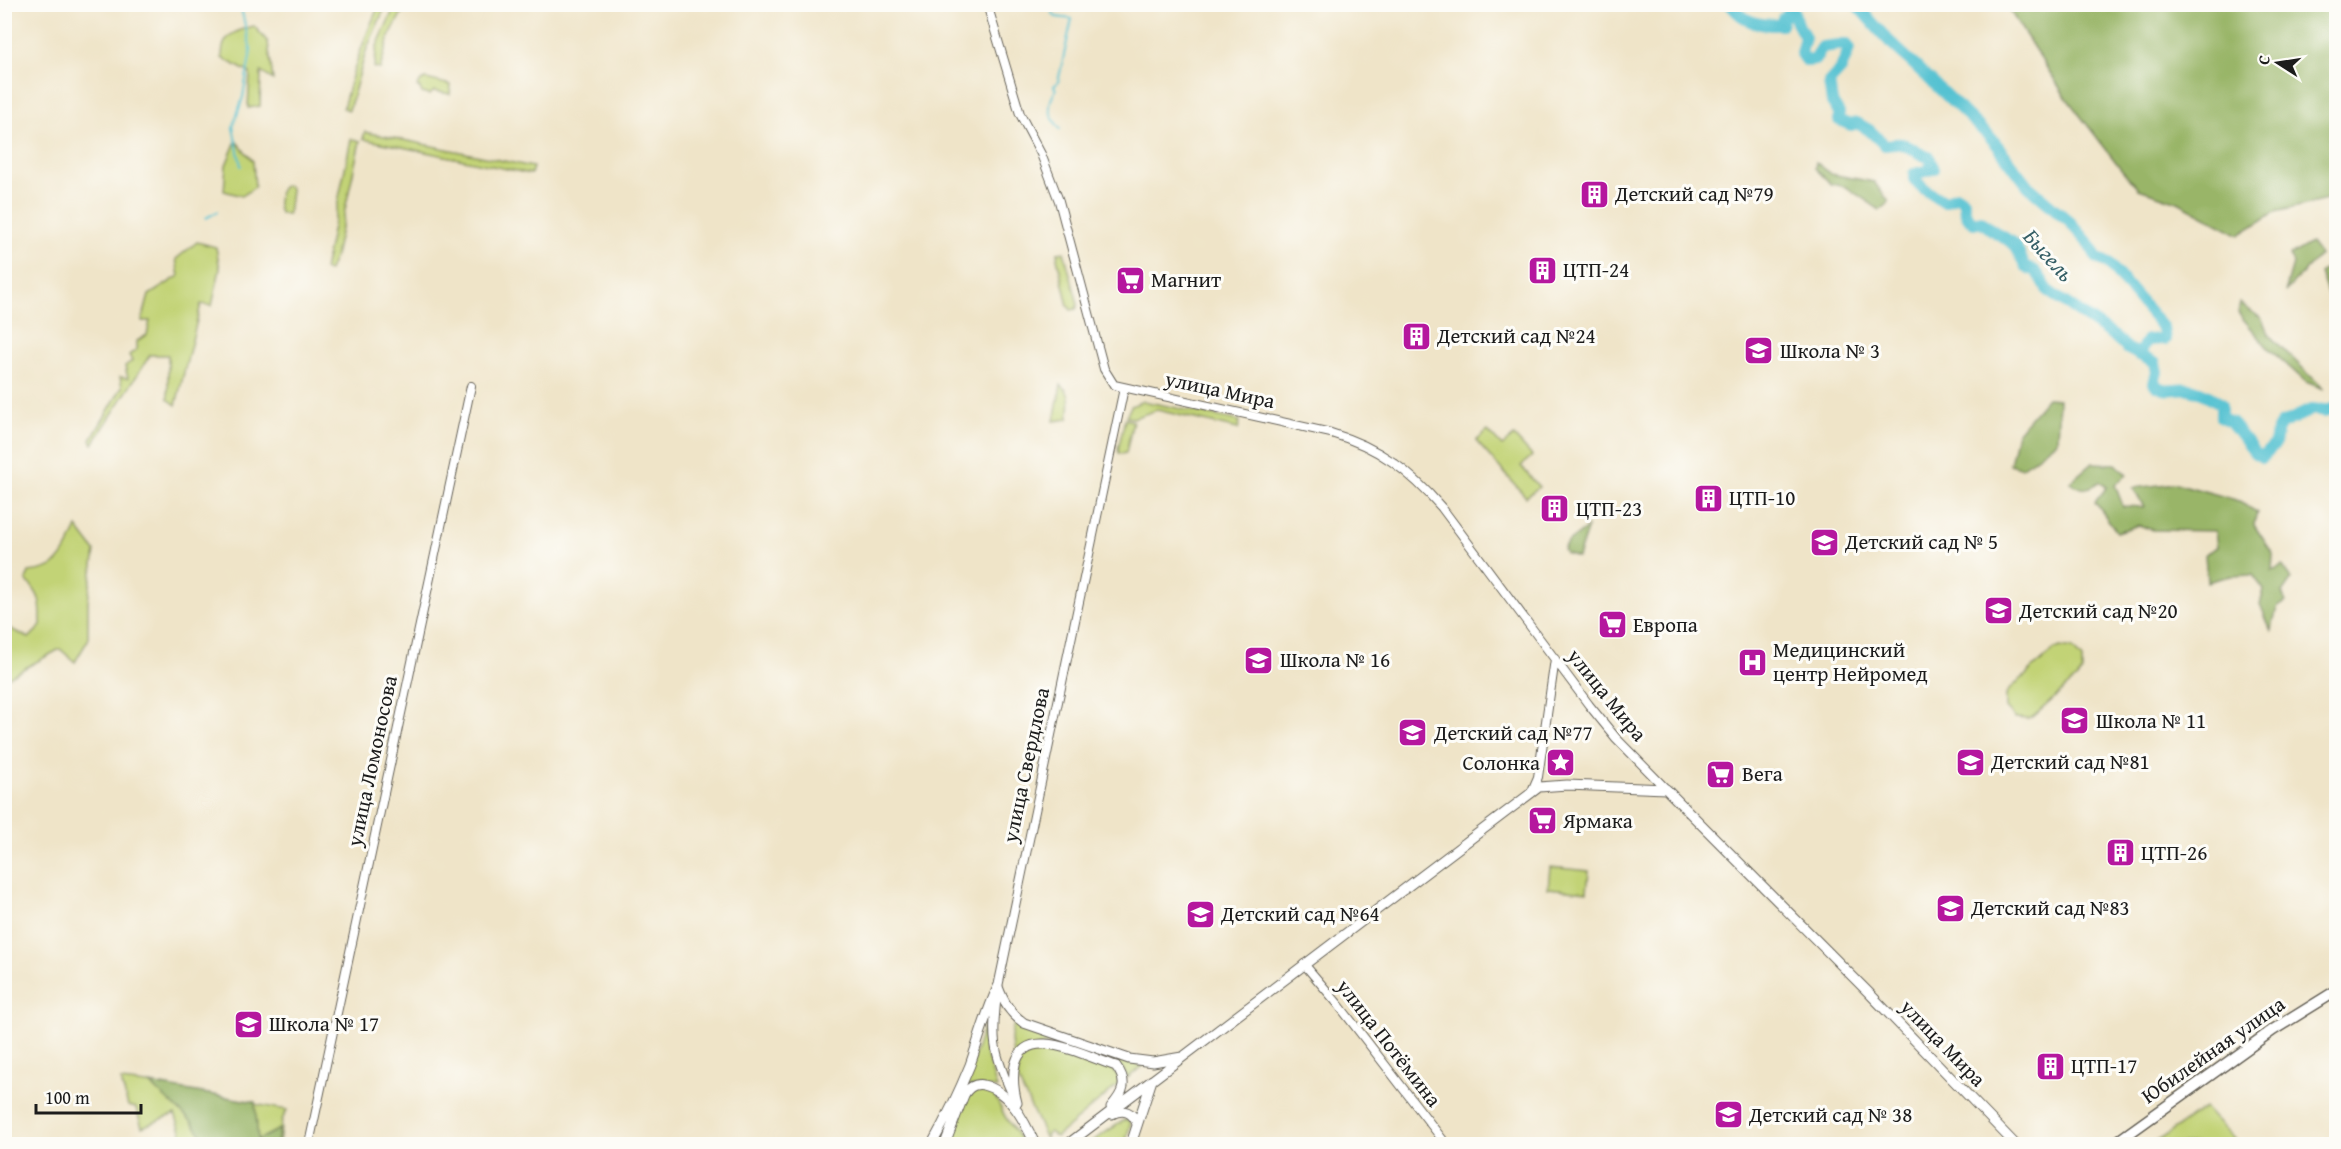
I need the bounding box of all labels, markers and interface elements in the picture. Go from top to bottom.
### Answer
north arrow [2248,33,2308,93]
text: С [2251,53,2276,67]
building icon: Детский сад №79 [1578,178,1610,210]
place label: Детский сад №79 [1614,178,1774,209]
water label: Быгель [2016,221,2082,289]
building icon: ЦТП-24 [1526,254,1558,286]
place label: ЦТП-24 [1563,254,1629,285]
supermarket icon: Магнит [1114,264,1146,296]
place label: Магнит [1151,264,1221,295]
building icon: Детский сад №24 [1400,320,1432,352]
place label: Детский сад №24 [1436,320,1596,351]
school or university icon: Школа № 3 [1743,335,1775,367]
place label: Школа № 3 [1780,335,1880,366]
street label: улица Мира [1161,363,1278,416]
building icon: ЦТП-10 [1692,482,1724,514]
place label: ЦТП-10 [1729,482,1795,513]
building icon: ЦТП-23 [1539,493,1571,525]
place label: ЦТП-23 [1576,493,1642,524]
school or university icon: Детский сад № 5 [1808,526,1840,558]
place label: Детский сад № 5 [1844,526,1998,557]
school or university icon: Детский сад №20 [1982,595,2014,627]
place label: Детский сад №20 [2018,595,2178,626]
supermarket icon: Европа [1596,609,1628,641]
place label: Европа [1633,609,1698,640]
place label: Медицинский центр Нейромед [1773,634,1928,689]
street label: улица Мира [1560,641,1655,748]
school or university icon: Школа № 16 [1243,644,1275,676]
place label: Школа № 16 [1280,644,1390,675]
hospital icon: Медицинский центр Нейромед [1736,646,1768,678]
street label: улица Ломоносова [338,672,405,850]
street label: улица Свердлова [994,684,1057,846]
school or university icon: Школа № 11 [2059,705,2091,737]
place label: Школа № 11 [2096,705,2206,736]
school or university icon: Детский сад №77 [1397,717,1429,749]
place label: Детский сад №77 [1433,717,1593,748]
school or university icon: Детский сад №81 [1954,746,1986,778]
place label: Детский сад №81 [1990,746,2150,777]
place label: Солонка [1462,747,1540,778]
place icon: Солонка [1545,747,1577,779]
supermarket icon: Вега [1705,758,1737,790]
place label: Вега [1742,758,1783,789]
supermarket icon: Ярмака [1526,805,1558,837]
place label: Ярмака [1562,805,1633,836]
building icon: ЦТП-26 [2104,837,2136,869]
place label: ЦТП-26 [2141,837,2207,868]
school or university icon: Детский сад №83 [1934,892,1966,924]
place label: Детский сад №83 [1970,892,2130,923]
school or university icon: Детский сад №64 [1184,898,1216,930]
place label: Детский сад №64 [1220,898,1380,929]
street label: улица Потёмина [1329,971,1449,1113]
street label: Юбилейная улица [2135,988,2291,1111]
street label: улица Мира [1893,991,1993,1094]
school or university icon: Школа № 17 [232,1008,264,1040]
place label: Школа № 17 [269,1008,379,1039]
building icon: ЦТП-17 [2034,1050,2066,1082]
place label: ЦТП-17 [2071,1050,2137,1081]
scale bar [36,1077,141,1115]
text: 100 m [45,1084,90,1111]
school or university icon: Детский сад № 38 [1712,1099,1744,1131]
place label: Детский сад № 38 [1748,1099,1912,1130]

